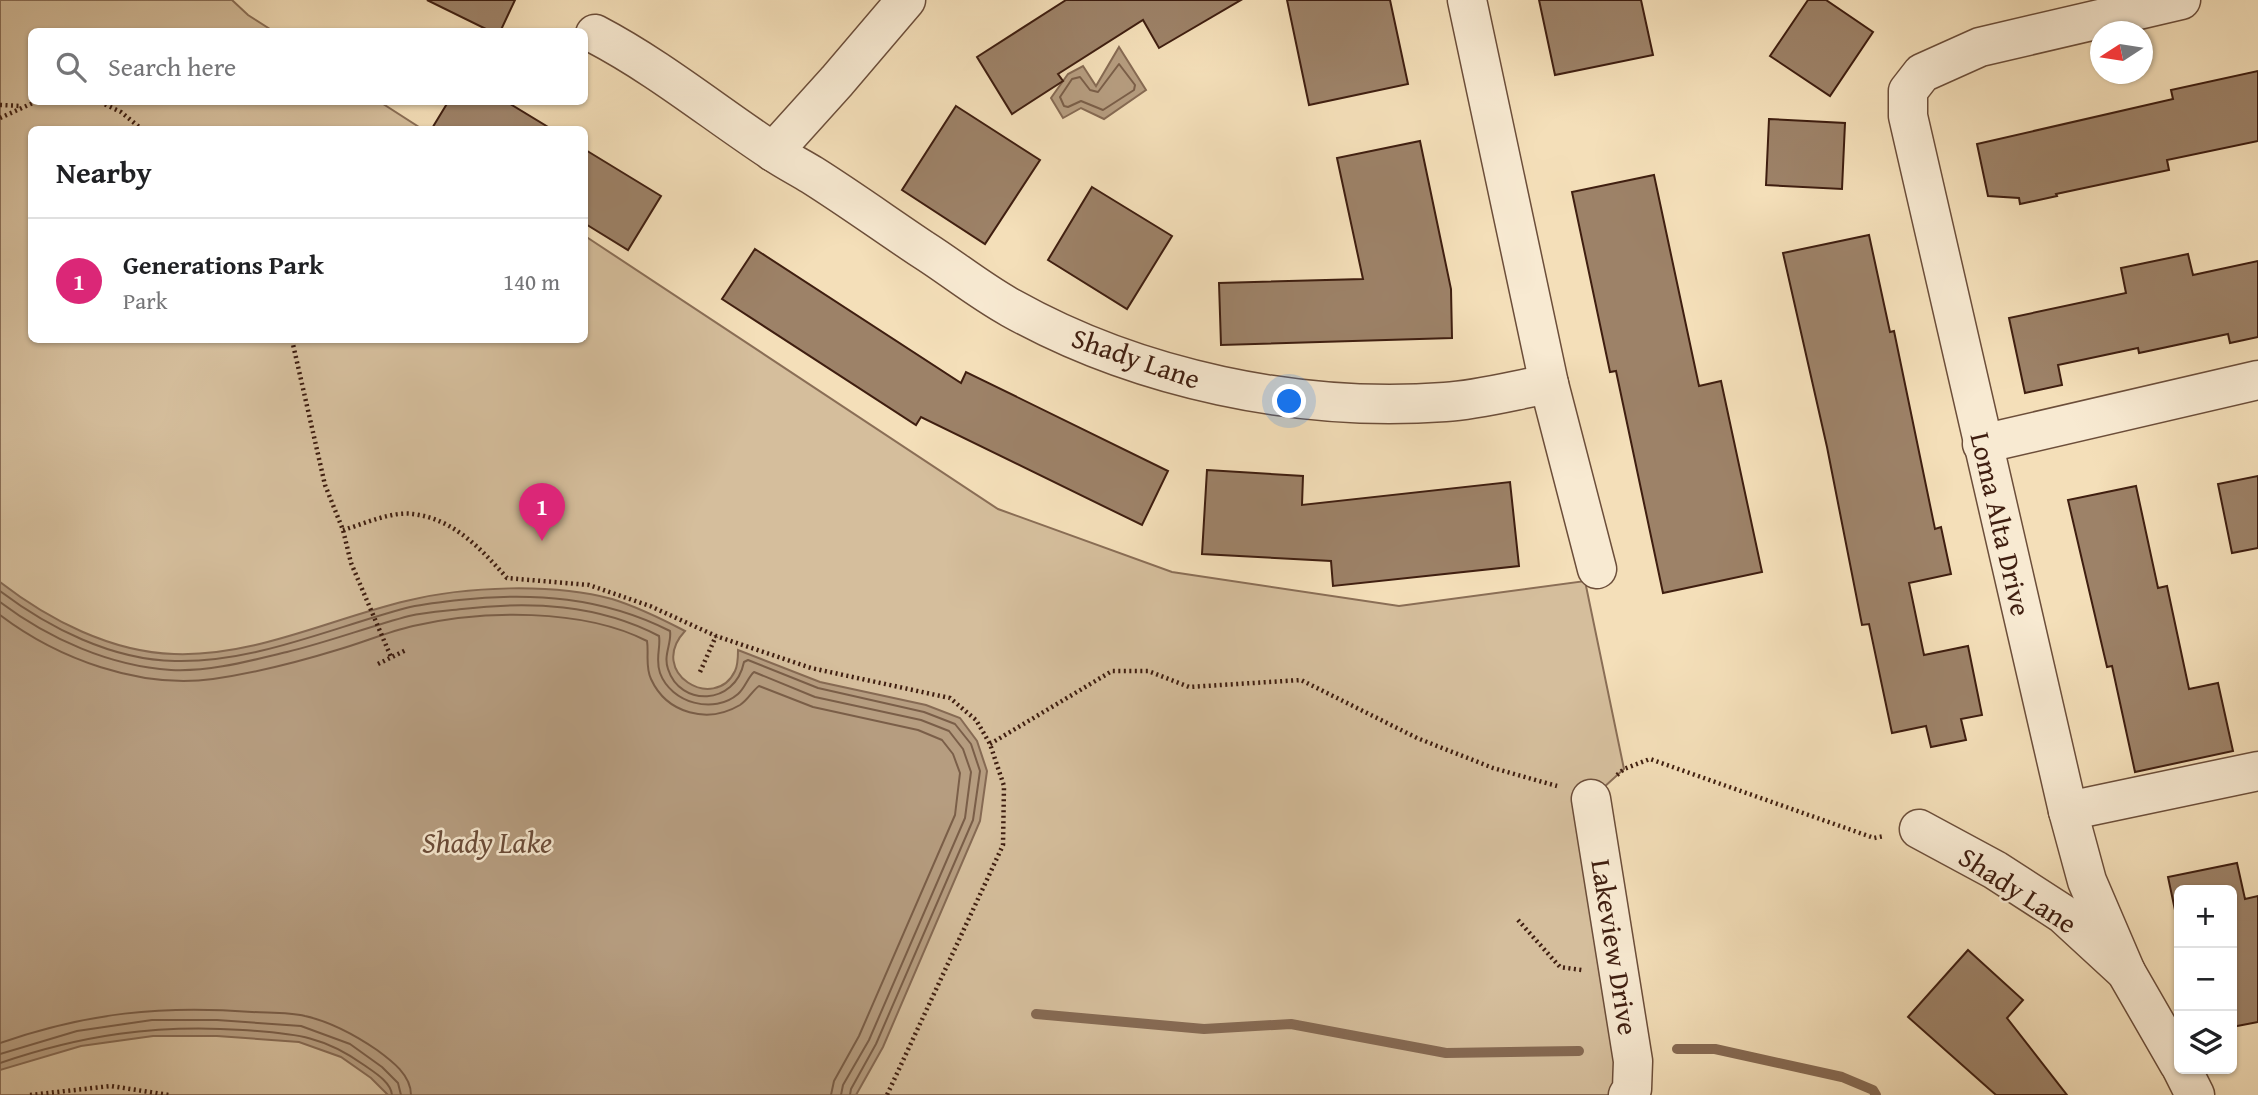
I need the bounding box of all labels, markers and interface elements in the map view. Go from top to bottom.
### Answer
north arrow [2090,21,2153,84]
search box [28,28,588,105]
text: Search here [108,47,236,86]
icon: search [52,48,90,86]
text: Nearby [56,150,152,194]
text: Generations Park [123,245,324,284]
text: 1 [73,265,85,298]
text: 140 m [503,265,560,298]
text: Park [123,284,167,317]
street label: Shady Lane [1066,316,1206,399]
your location [1272,384,1306,418]
street label: Loma Alta Drive [1960,428,2043,620]
pin: 1 [519,483,565,541]
water label: Shady Lake [422,820,552,864]
street label: Shady Lane [1951,836,2085,943]
street label: Lakeview Drive [1581,856,1650,1038]
map controls [2174,885,2237,1074]
button: + [2174,885,2237,948]
button: − [2174,948,2237,1011]
button: layers [2174,1011,2237,1074]

